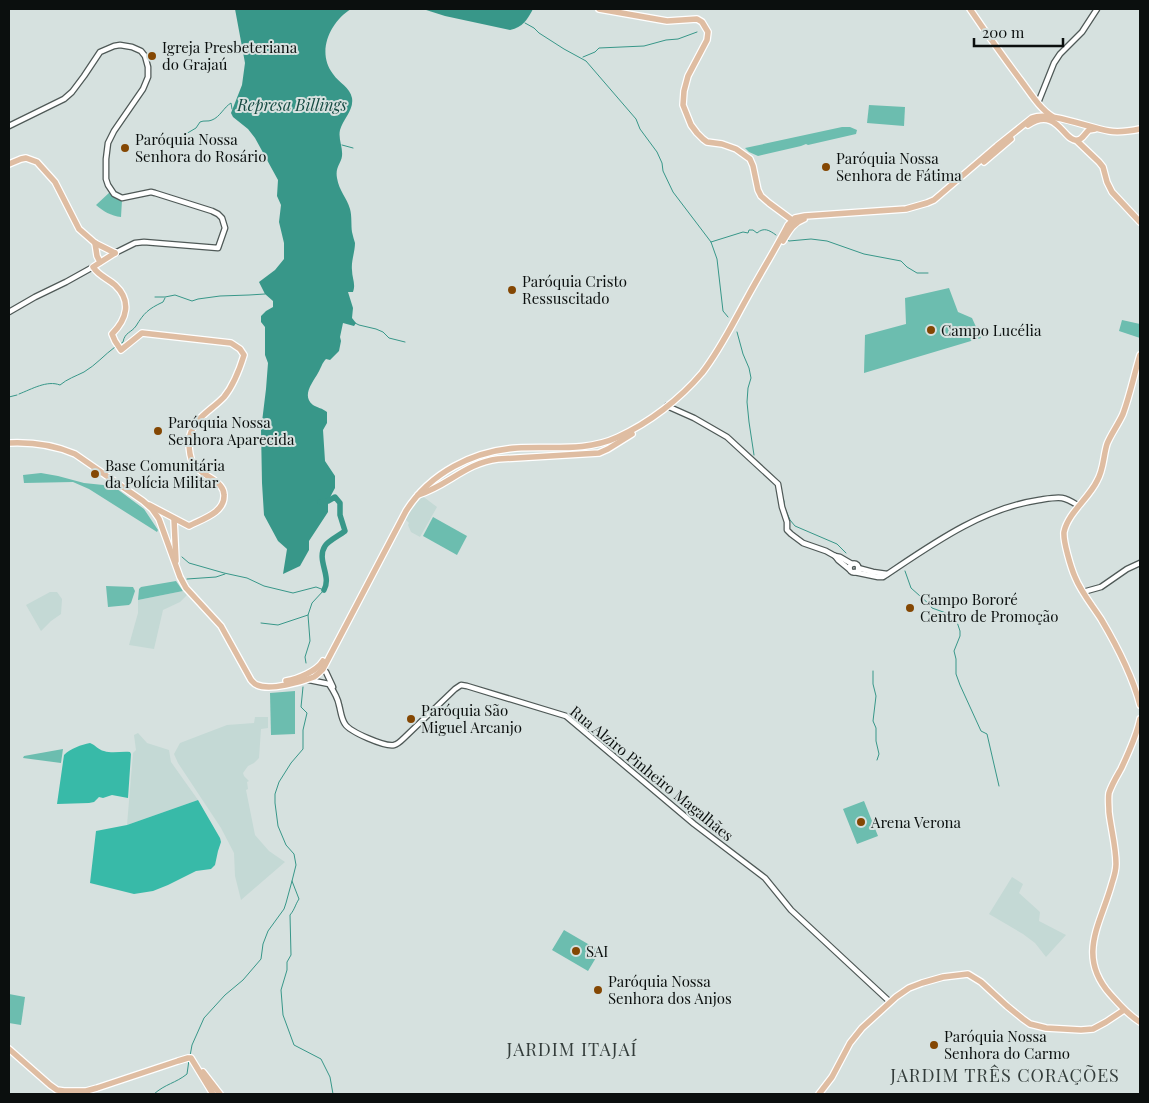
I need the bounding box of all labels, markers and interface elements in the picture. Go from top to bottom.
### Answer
scale bar [974,15,1063,47]
text: 200 m [982,22,1025,42]
place label: Igreja Presbeteriana do Grajaú [162,37,298,74]
marker: Igreja Presbeteriana do Grajaú [146,50,158,62]
water label: Represa Billings [236,94,347,115]
place label: Paróquia Nossa Senhora do Rosário [135,129,266,166]
marker: Paróquia Nossa Senhora do Rosário [119,142,131,154]
place label: Paróquia Nossa Senhora de Fátima [836,148,962,185]
marker: Paróquia Nossa Senhora de Fátima [820,161,832,173]
place label: Paróquia Cristo Ressuscitado [522,271,627,308]
marker: Paróquia Cristo Ressuscitado [506,284,518,296]
place label: Campo Lucélia [941,320,1042,340]
marker: Campo Lucélia [925,324,937,336]
place label: Paróquia Nossa Senhora Aparecida [168,412,295,449]
marker: Paróquia Nossa Senhora Aparecida [152,425,164,437]
place label: Base Comunitária da Polícia Militar [105,455,226,492]
marker: Base Comunitária da Polícia Militar [89,468,101,480]
place label: Campo Bororé Centro de Promoção [920,589,1058,626]
marker: Campo Bororé Centro de Promoção [904,602,916,614]
place label: Paróquia São Miguel Arcanjo [421,700,522,737]
street label: Rua Alziro Pinheiro Magalhães [566,701,738,845]
marker: Paróquia São Miguel Arcanjo [405,713,417,725]
place label: Arena Verona [870,812,962,832]
marker: Arena Verona [855,816,867,828]
place label: SAI [586,941,608,961]
marker: SAI [570,945,582,957]
place label: Paróquia Nossa Senhora dos Anjos [608,971,732,1008]
marker: Paróquia Nossa Senhora dos Anjos [592,984,604,996]
place label: Paróquia Nossa Senhora do Carmo [944,1026,1070,1063]
district label: JARDIM ITAJAÍ [505,1037,638,1061]
marker: Paróquia Nossa Senhora do Carmo [928,1039,940,1051]
district label: JARDIM TRÊS CORAÇÕES [889,1063,1120,1087]

